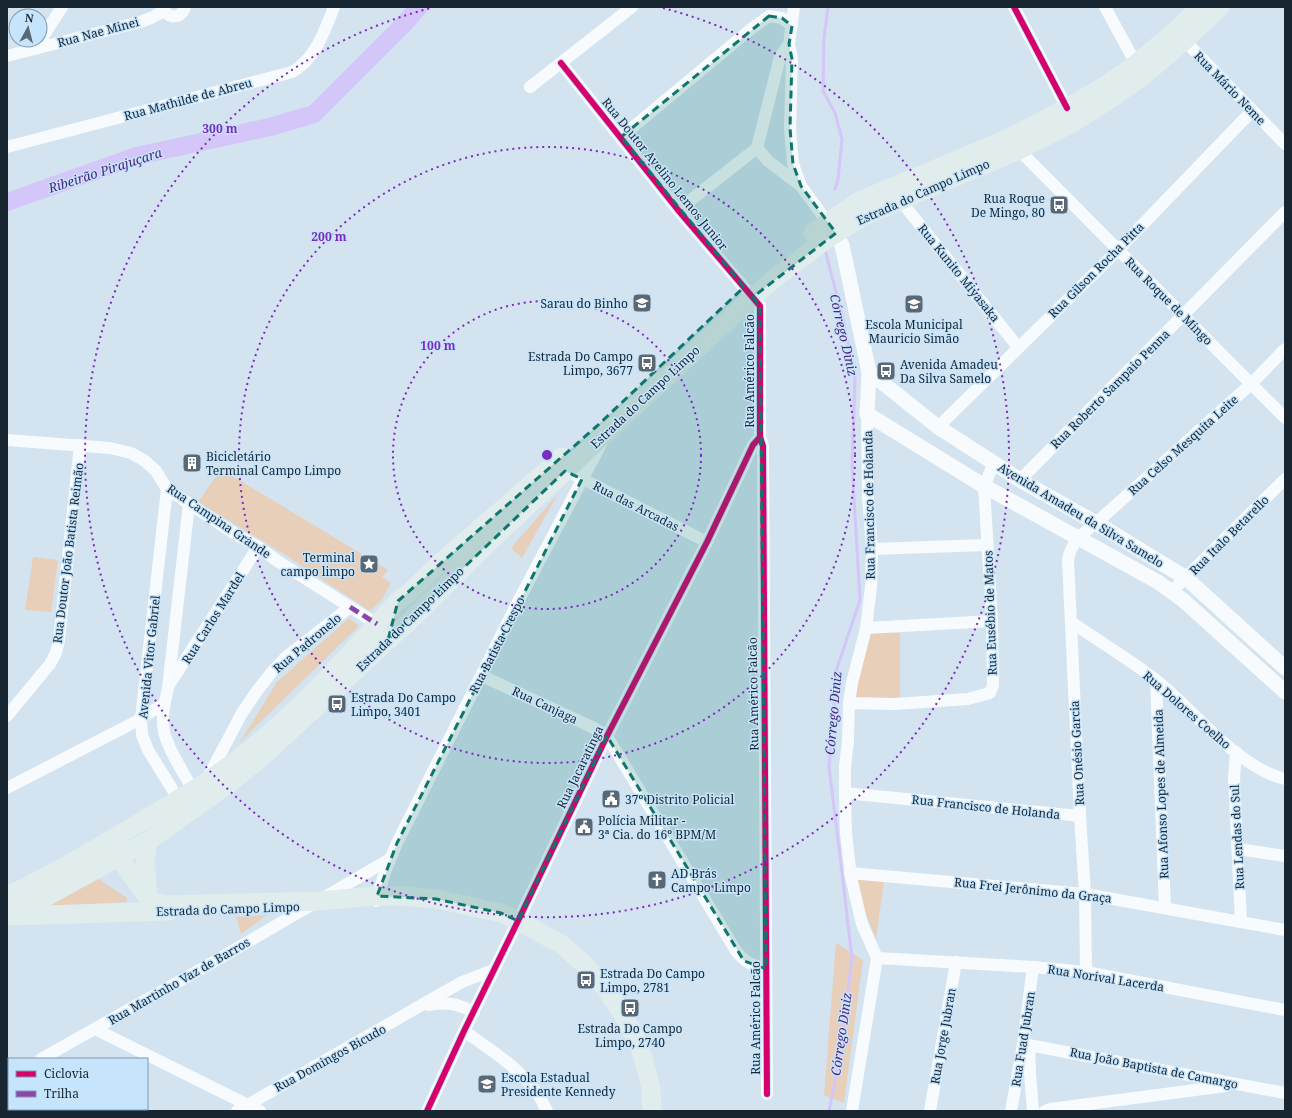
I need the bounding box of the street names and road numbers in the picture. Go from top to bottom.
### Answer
street label: Rua Nae Minei [55,13,141,51]
street label: Rua Mário Neme [1190,47,1270,129]
street label: Rua Mathilde de Abreu [122,74,254,124]
street label: Rua Doutor Avelino Lemos Junior [598,94,732,254]
street label: Estrada do Campo Limpo [854,155,992,229]
street label: Rua Gilson Rocha Pitta [1044,218,1148,322]
street label: Rua Kunito Miyasaka [914,220,1004,326]
street label: Rua Roque de Mingo [1121,253,1217,349]
street label: Rua Américo Falcão [741,314,758,428]
street label: Rua Roberto Sampaio Penna [1047,325,1174,452]
street label: Estrada do Campo Limpo [587,342,703,452]
street label: Rua Celso Mesquita Leite [1124,391,1242,499]
street label: Rua Francisco de Holanda [859,430,879,580]
street label: Avenida Amadeu da Silva Samelo [995,459,1167,571]
street label: Rua Doutor João Batista Reimão [48,462,88,644]
street label: Rua das Arcadas [590,477,682,535]
street label: Rua Campina Grande [164,480,274,562]
street label: Rua Italo Betarello [1185,491,1273,579]
street label: Rua Eusébio de Matos [979,550,1001,676]
street label: Estrada do Campo Limpo [352,563,468,675]
street label: Rua Carlos Mardel [178,569,248,667]
street label: Avenida Vitor Gabriel [134,594,164,720]
street label: Rua Batista Crespo [465,594,529,696]
street label: Rua Padronelo [269,609,345,677]
street label: Rua Américo Falcão [744,637,762,751]
street label: Rua Dolores Coelho [1139,667,1235,753]
street label: Rua Canjaga [509,682,581,728]
street label: Rua Onésio Garcia [1066,700,1088,806]
street label: Rua Afonso Lopes de Almeida [1150,709,1172,879]
street label: Rua Jacaratinga [553,723,608,811]
street label: Rua Lendas do Sul [1226,784,1248,890]
street label: Rua Francisco de Holanda [911,791,1061,823]
street label: Rua Frei Jerônimo da Graça [953,873,1113,907]
street label: Estrada do Campo Limpo [156,898,300,920]
street label: Rua Martinho Vaz de Barros [105,933,253,1029]
street label: Rua Norival Lacerda [1046,960,1166,996]
street label: Rua Américo Falcão [747,961,764,1075]
street label: Rua Jorge Jubran [926,986,960,1085]
street label: Rua Fuad Jubran [1007,990,1039,1088]
street label: Rua Domingos Bicudo [271,1020,389,1096]
street label: Rua João Baptista de Camargo [1068,1043,1240,1093]

